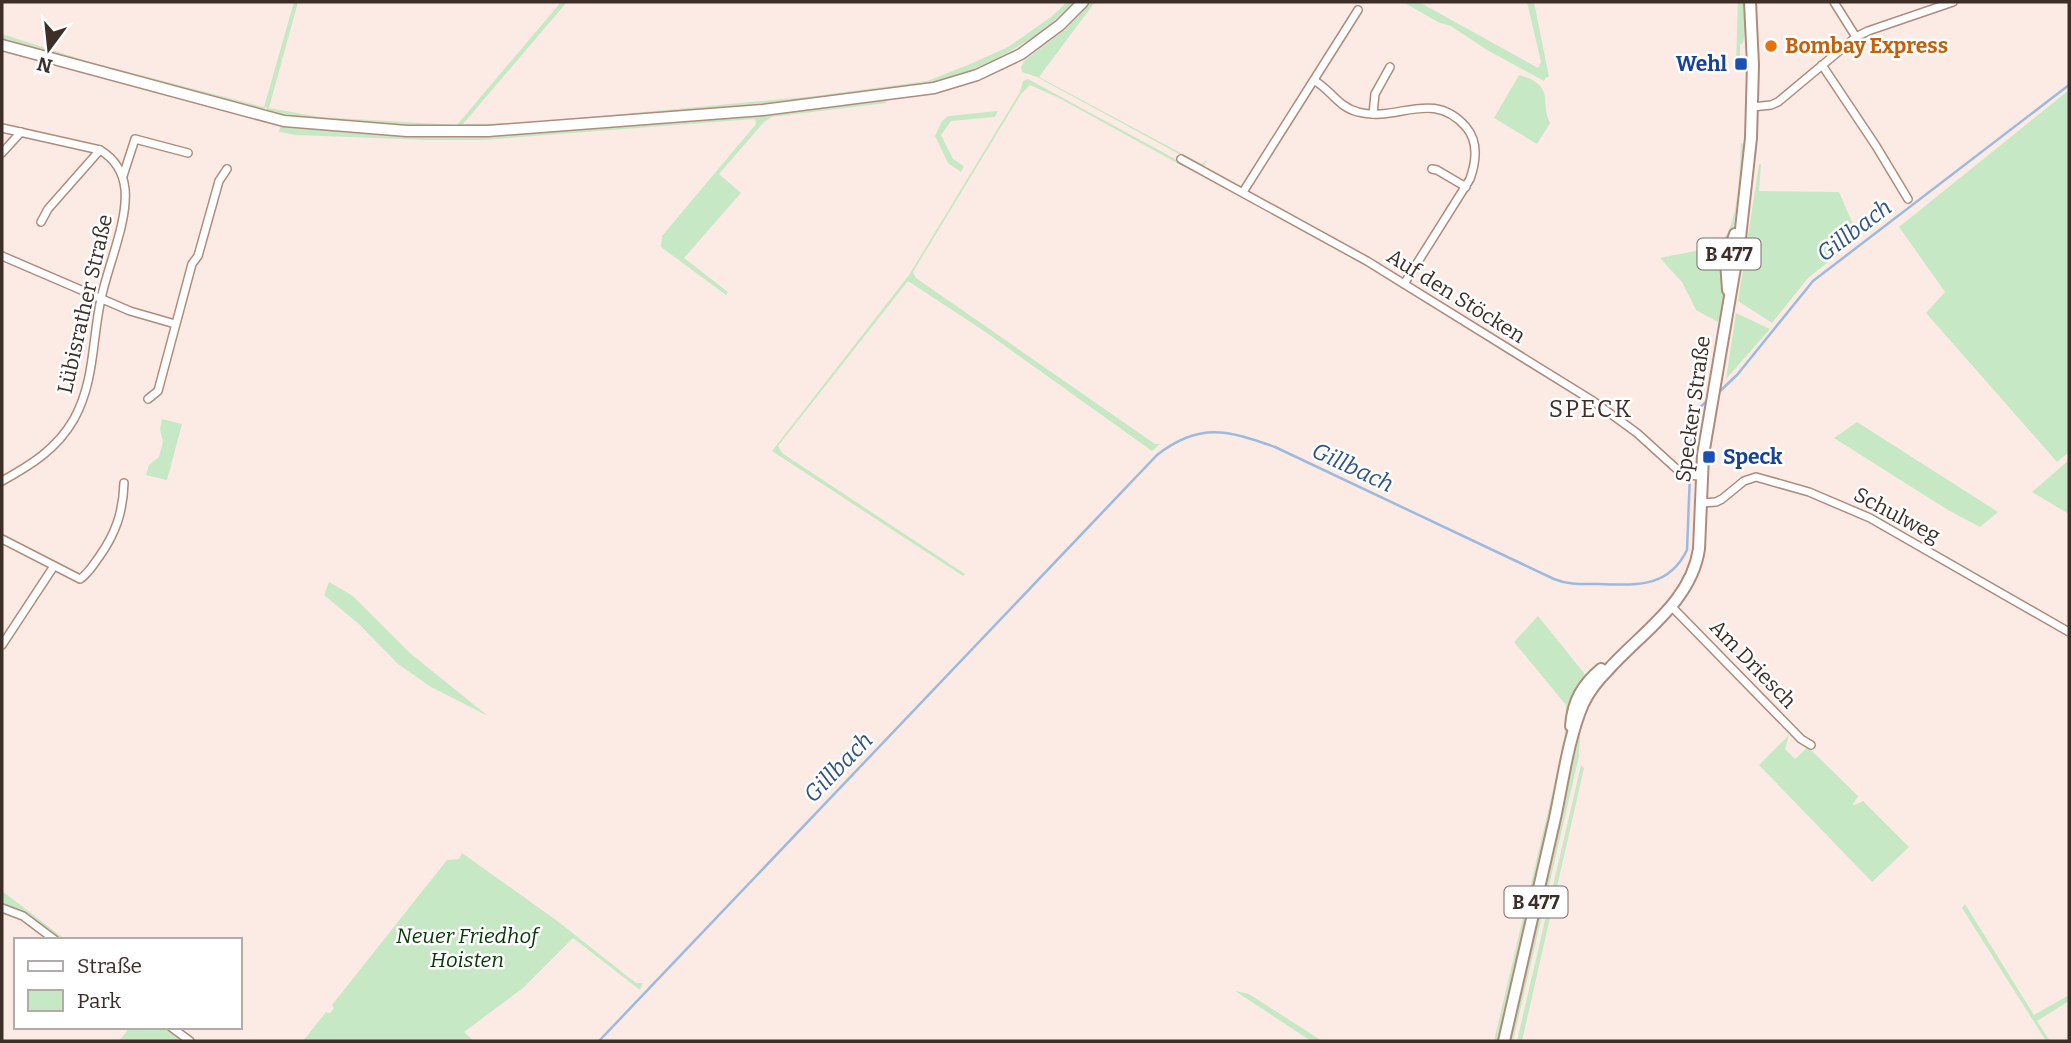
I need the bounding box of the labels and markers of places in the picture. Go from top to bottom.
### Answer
place label: Bombay Express [1785,33,1948,59]
marker: Bombay Express [1763,38,1779,54]
place label: Wehl [1676,51,1727,77]
marker: Wehl [1733,56,1749,72]
place label: Speck [1723,444,1783,470]
marker: Speck [1701,449,1717,465]

